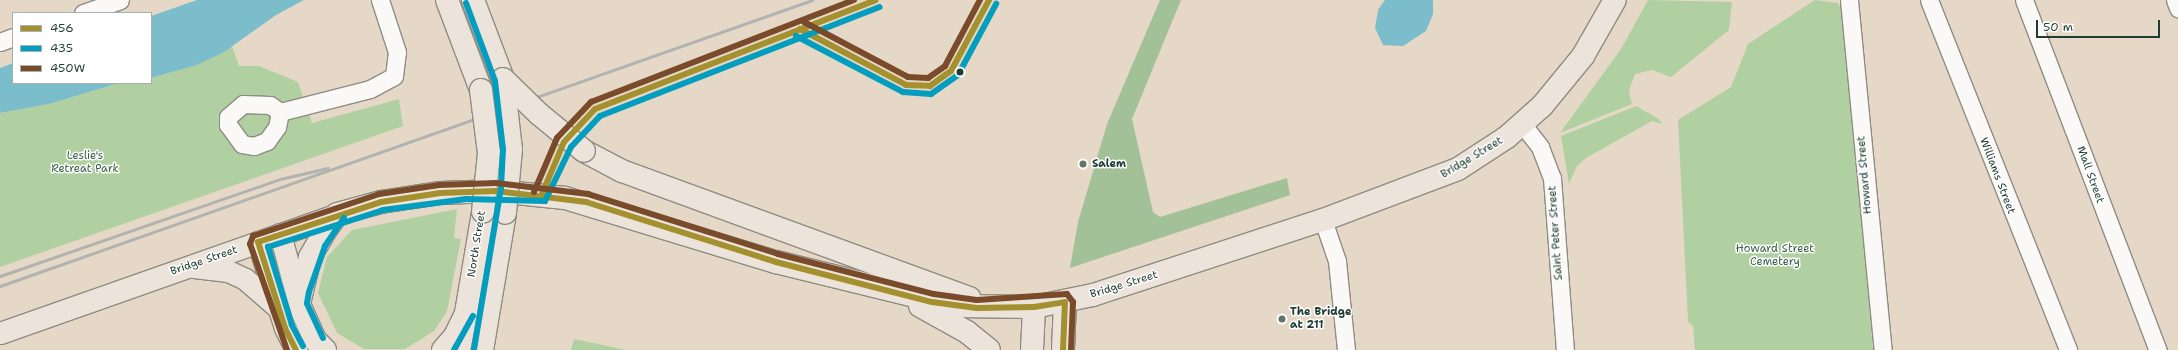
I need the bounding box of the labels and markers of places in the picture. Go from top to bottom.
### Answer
unlabelled marker [955,67,965,77]
place label: Salem [1092,157,1126,171]
marker: Salem [1077,158,1089,170]
place label: The Bridge at 211 [1290,306,1352,332]
marker: The Bridge at 211 [1277,314,1287,324]

